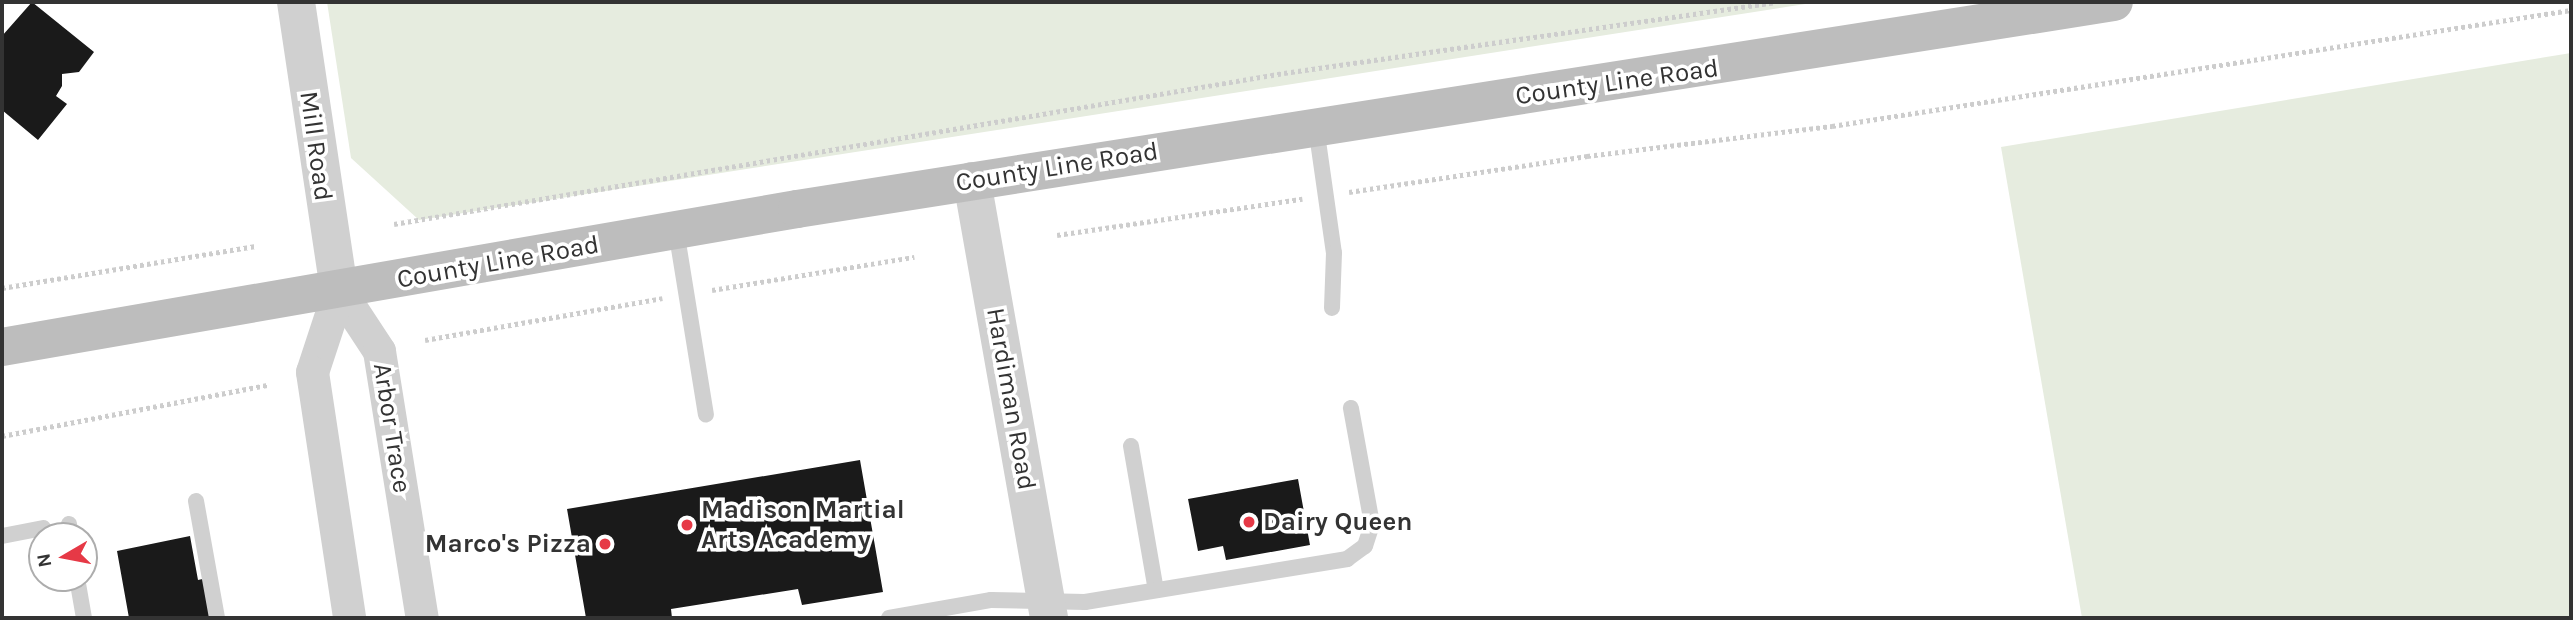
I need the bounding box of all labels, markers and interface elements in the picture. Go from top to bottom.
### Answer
street label: County Line Road [1514,52,1720,112]
street label: Mill Road [293,89,339,203]
street label: County Line Road [954,136,1160,198]
street label: County Line Road [395,229,601,295]
street label: Hardiman Road [980,305,1042,493]
street label: Arbor Trace [366,361,418,495]
place label: Madison Martial Arts Academy [701,494,905,556]
place label: Dairy Queen [1263,506,1412,538]
marker: Dairy Queen [1241,514,1257,530]
marker: Madison Martial Arts Academy [679,517,695,533]
north arrow [28,522,98,592]
place label: Marco's Pizza [425,528,591,560]
marker: Marco's Pizza [597,536,613,552]
text: N [32,552,56,569]

